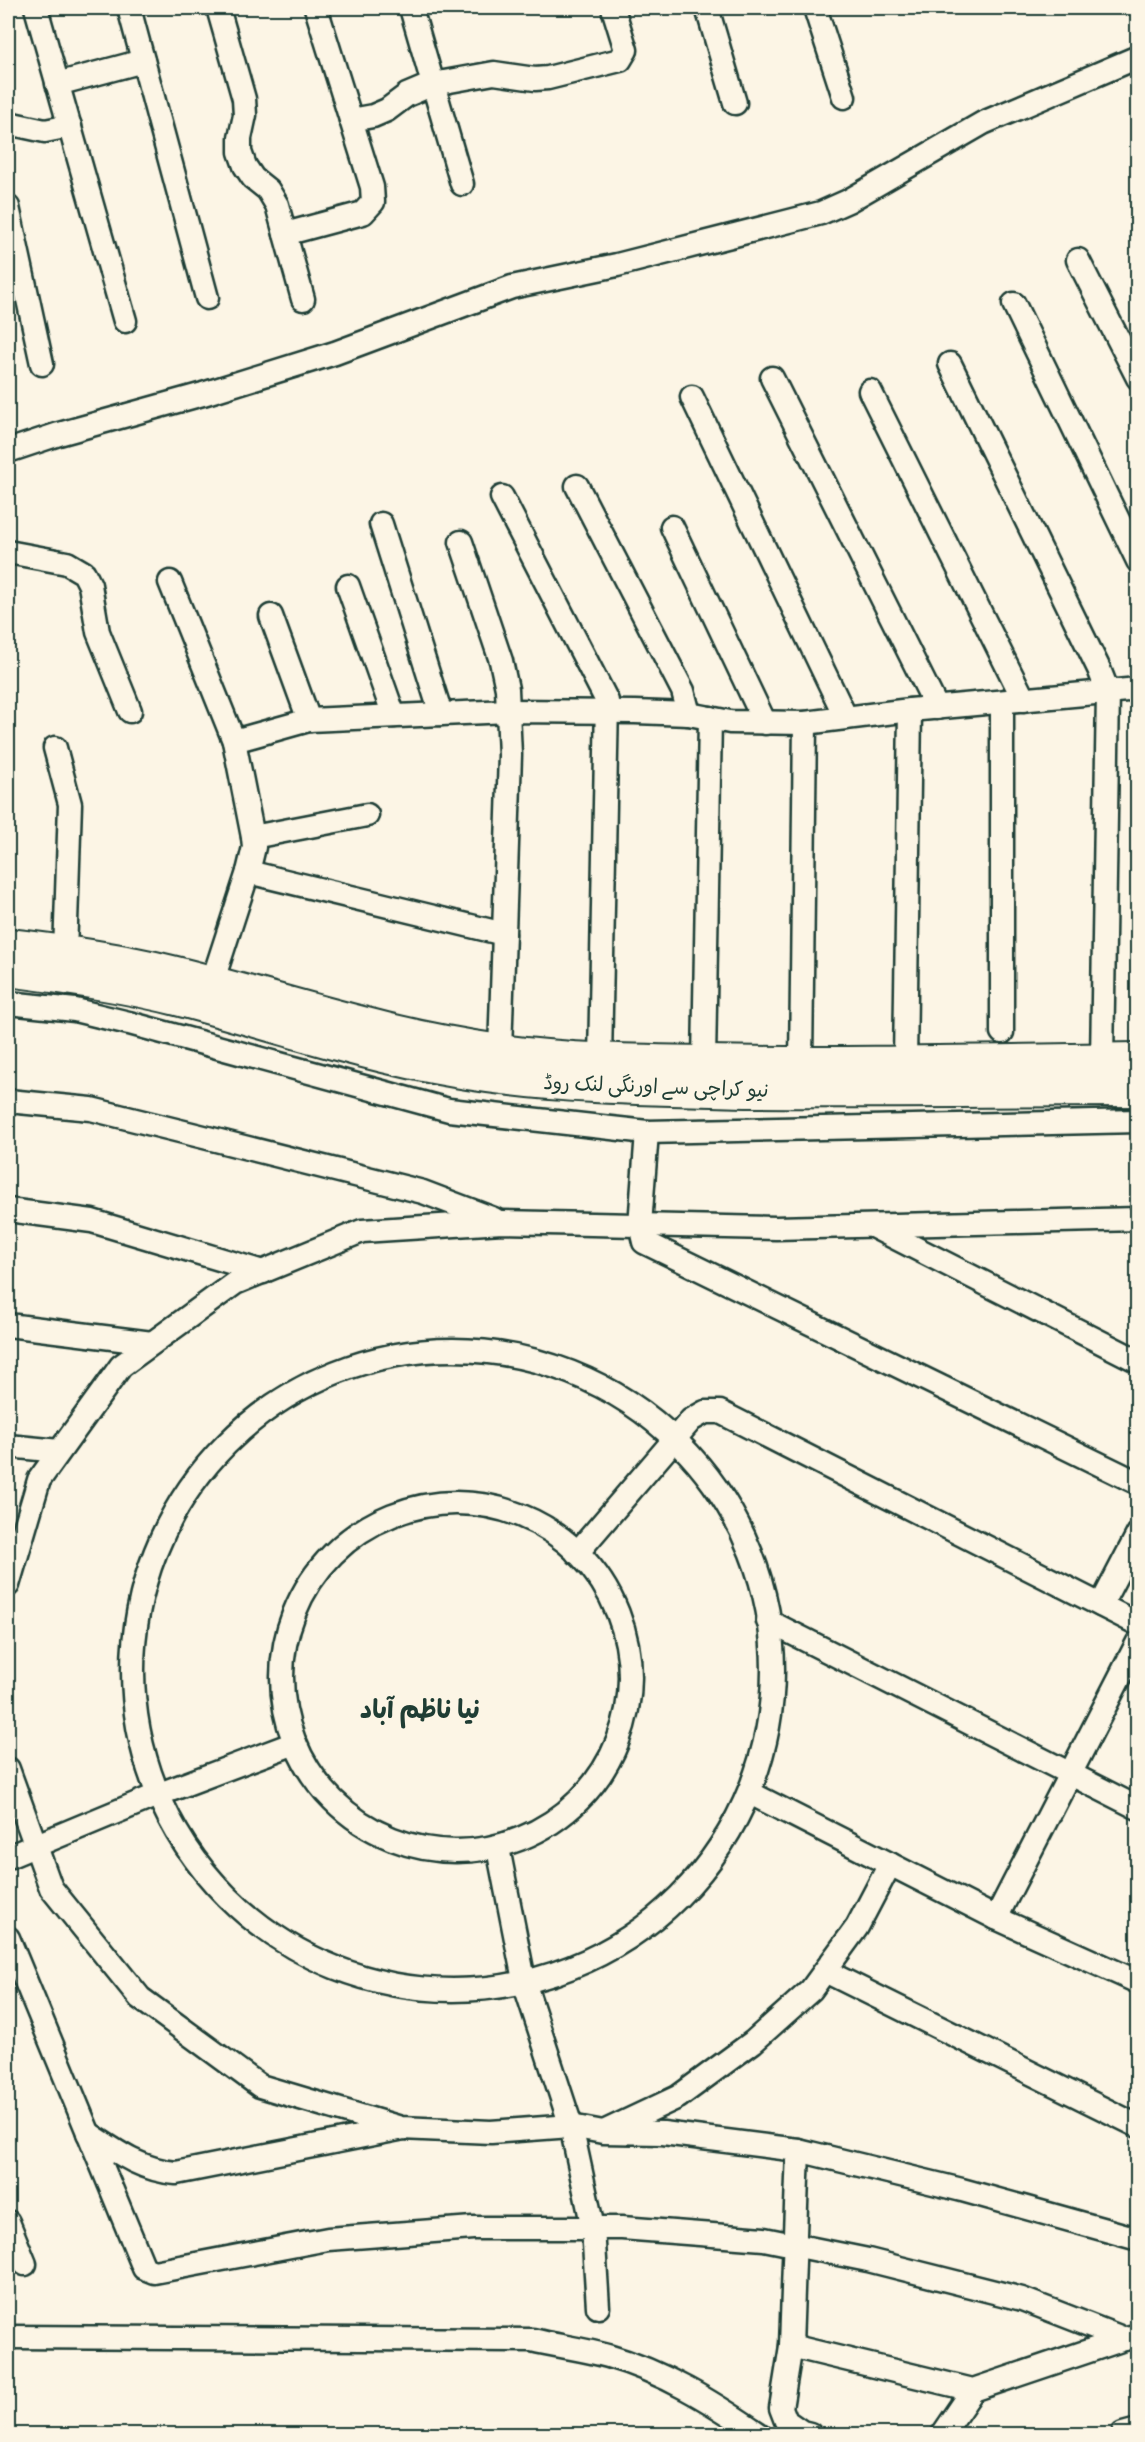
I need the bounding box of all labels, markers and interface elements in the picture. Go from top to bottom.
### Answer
street label: نیو کراچی سے اورنگی لنک روڈ [543,1070,769,1104]
district label: نیا ناظم آباد [360,1693,480,1729]

